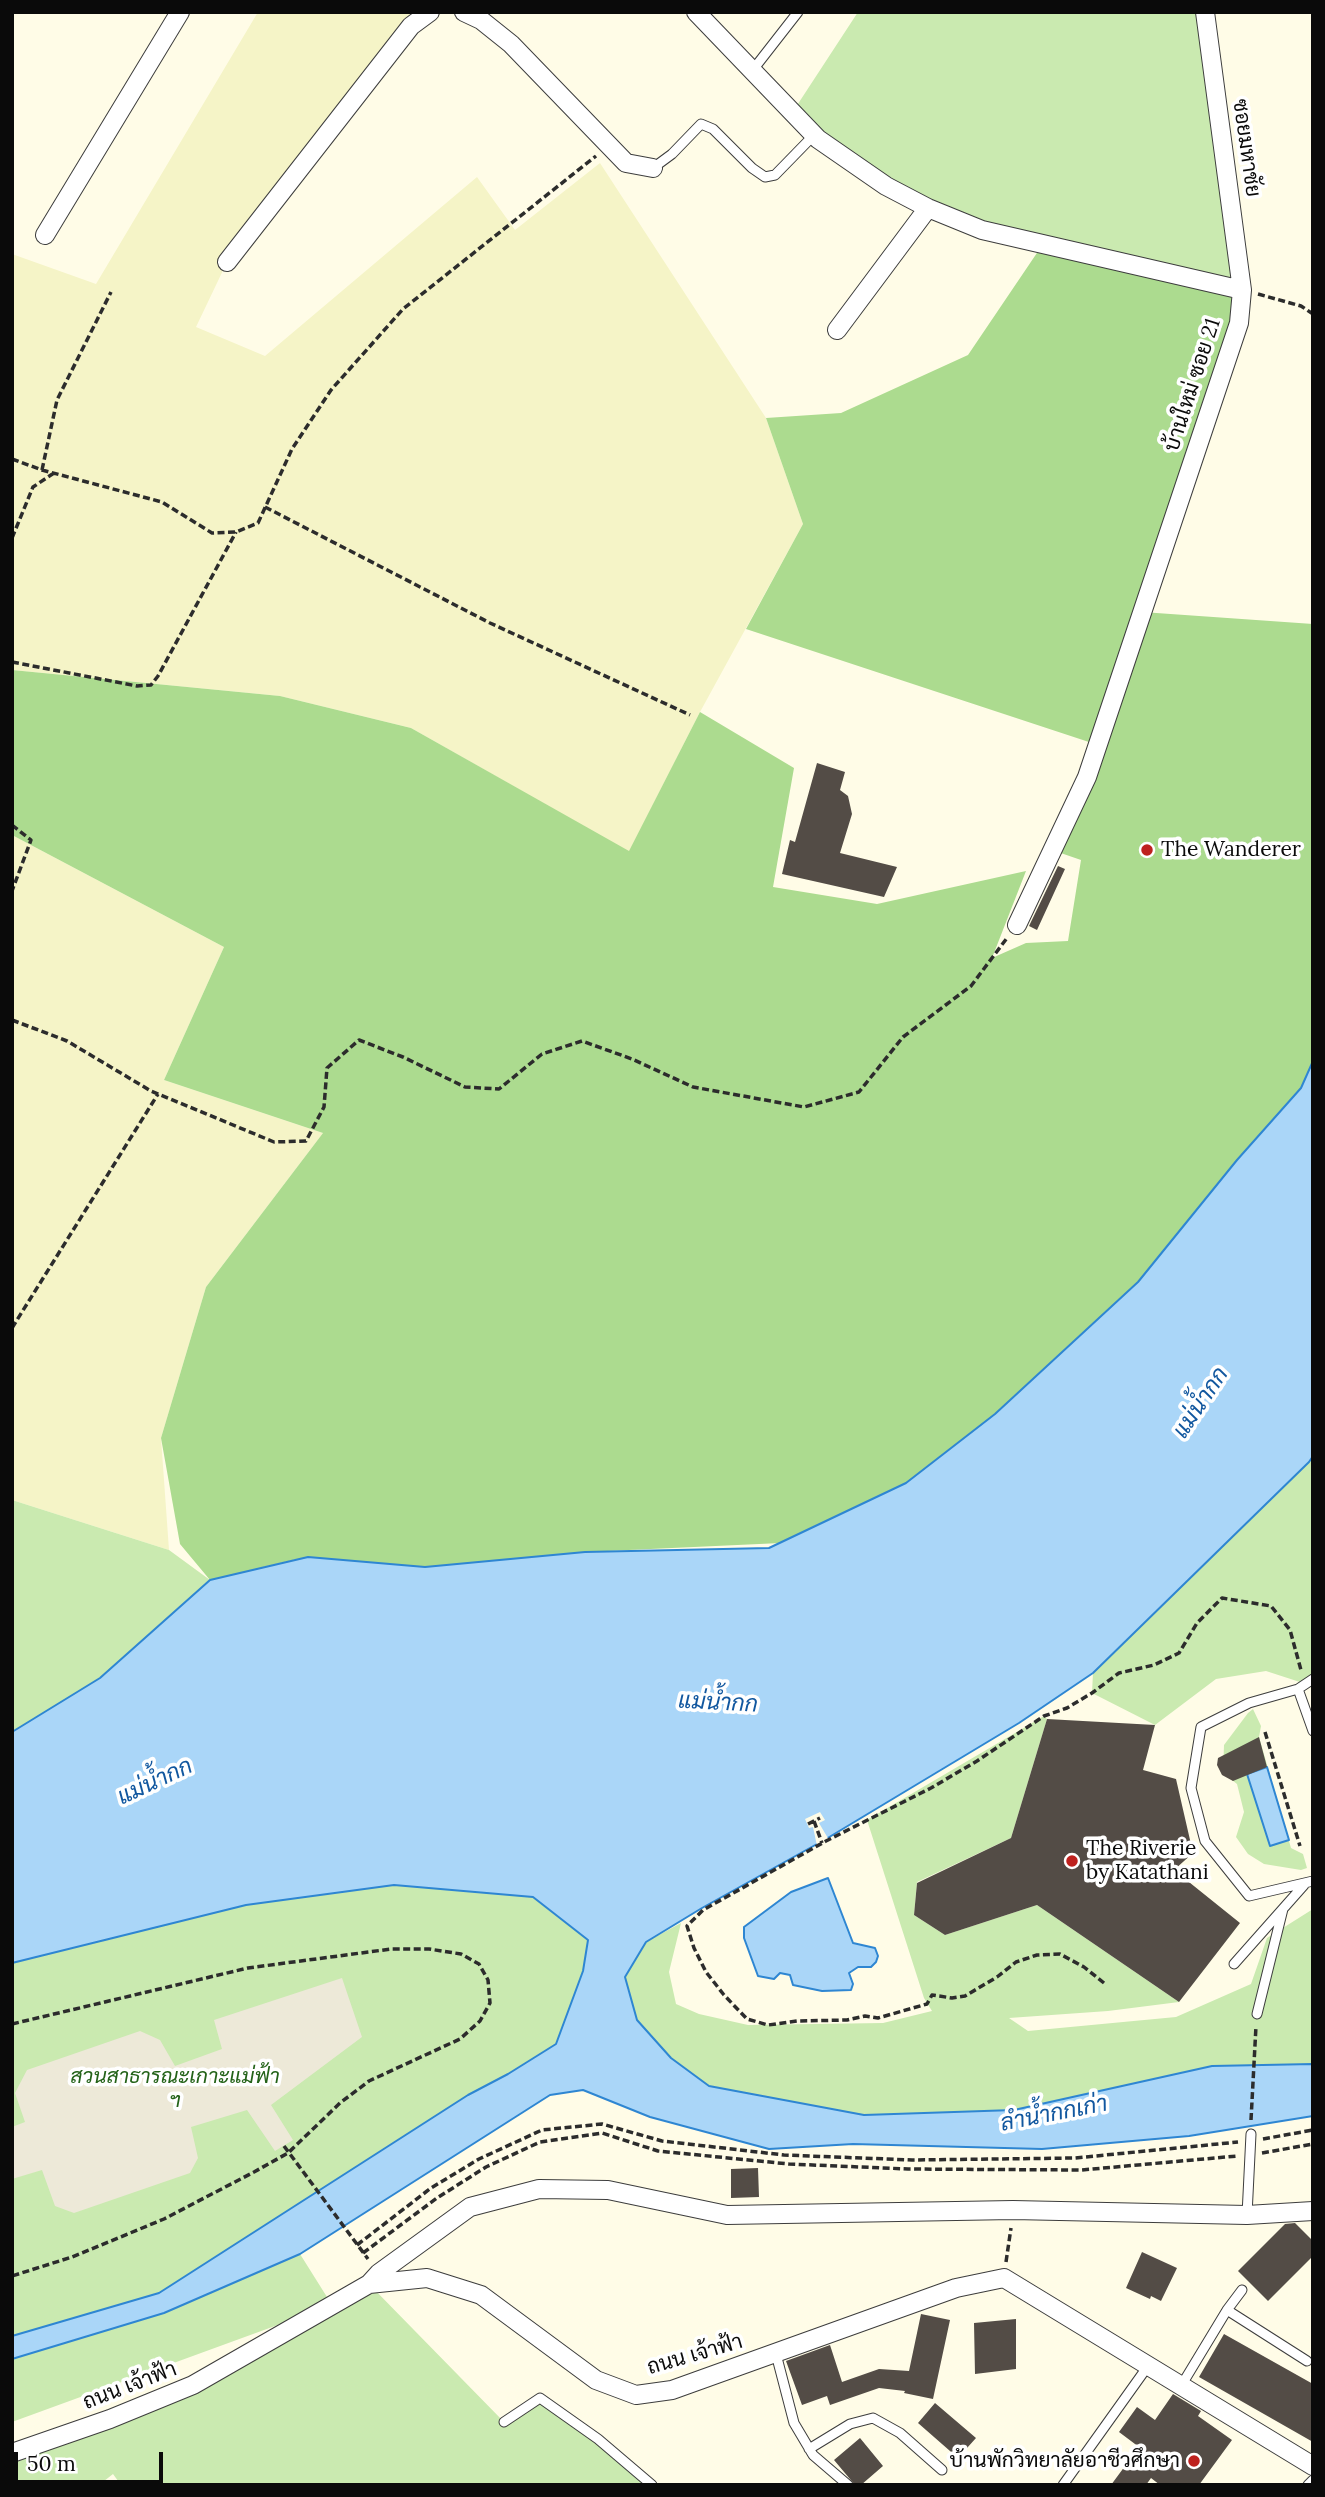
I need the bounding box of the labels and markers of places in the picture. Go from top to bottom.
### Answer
place label: The Wanderer [1161,837,1301,863]
marker: The Wanderer [1139,842,1155,858]
place label: The Riverie by Katathani [1086,1836,1209,1886]
marker: The Riverie by Katathani [1064,1853,1080,1869]
place label: บ้านพักวิทยาลัยอาชีวศึกษา [950,2448,1180,2474]
marker: บ้านพักวิทยาลัยอาชีวศึกษา [1186,2453,1202,2469]

